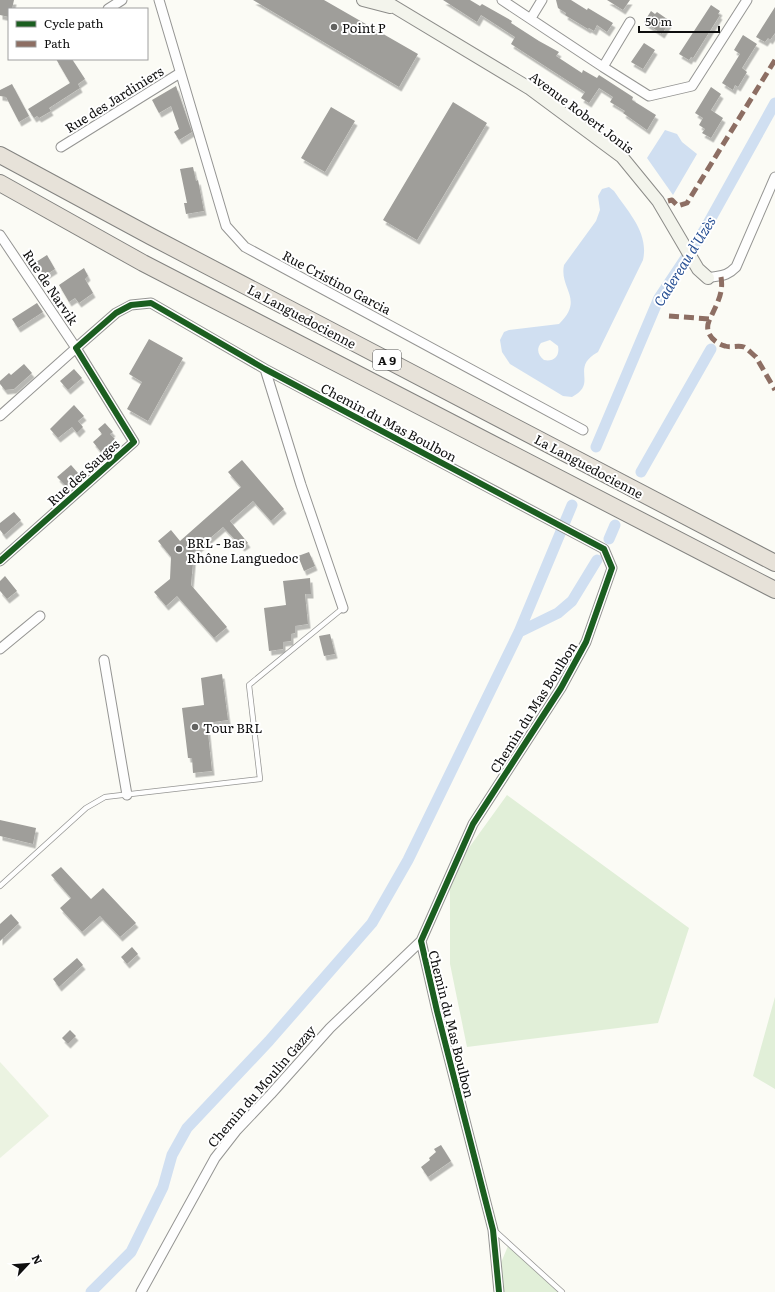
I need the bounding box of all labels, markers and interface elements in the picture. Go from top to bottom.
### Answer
legend [8,8,148,60]
scale bar [639,8,719,34]
text: 50 m [645,12,672,30]
text: Cycle path [44,14,104,32]
place label: Point P [342,18,386,37]
marker: Point P [329,22,339,32]
text: Path [44,34,70,52]
street label: Rue des Jardiniers [61,61,167,137]
street label: Avenue Robert Jonis [526,66,638,158]
water label: Cadereau d'Uzès [648,212,720,310]
street label: Rue Cristino Garcia [279,245,395,319]
street label: Rue de Narvik [19,246,84,329]
street label: La Languedocienne [244,279,360,353]
road number: A 9 [373,350,401,370]
street label: Chemin du Mas Boulbon [318,378,461,466]
street label: La Languedocienne [531,429,647,503]
street label: Rue des Sauges [43,434,123,510]
place label: BRL - Bas Rhône Languedoc [187,533,299,567]
marker: BRL - Bas Rhône Languedoc [174,544,184,554]
street label: Chemin du Mas Boulbon [485,637,581,776]
place label: Tour BRL [203,718,263,737]
marker: Tour BRL [190,722,200,732]
street label: Chemin du Mas Boulbon [424,948,480,1100]
street label: Chemin du Moulin Gazay [203,1020,320,1151]
north arrow [8,1244,48,1284]
text: N [29,1252,47,1267]

